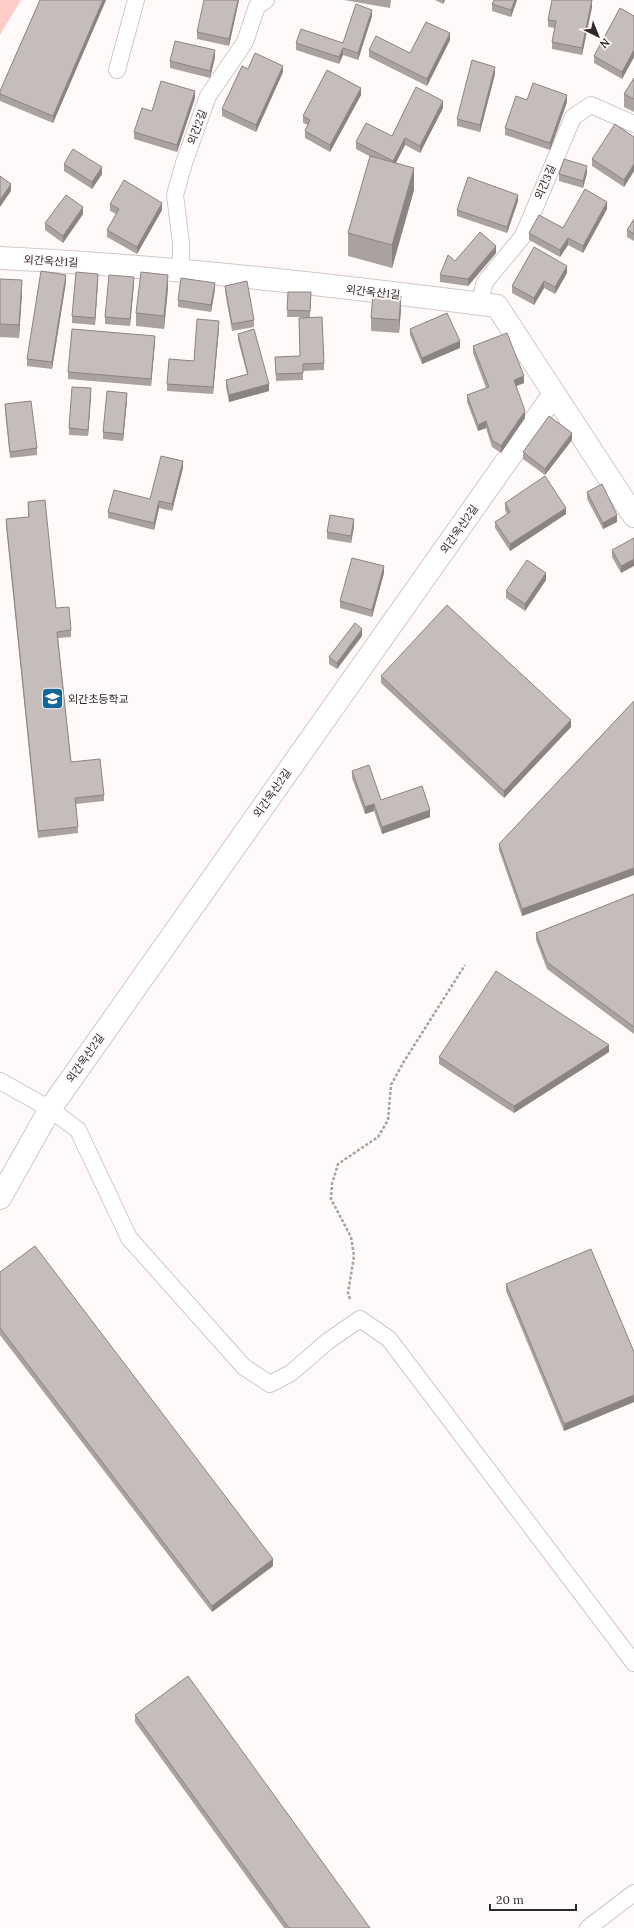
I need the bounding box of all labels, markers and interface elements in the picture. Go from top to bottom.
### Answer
north arrow [578,16,618,56]
text: N [597,35,613,52]
street label: 외간2길 [184,108,210,146]
street label: 외간3길 [531,162,559,202]
street label: 외간옥산1길 [23,253,79,269]
street label: 외간옥산1길 [345,282,401,302]
street label: 외간옥산2길 [437,502,481,556]
school or university icon: 외간초등학교 [39,686,65,712]
place label: 외간초등학교 [68,692,129,706]
street label: 외간옥산2길 [250,766,294,820]
street label: 외간옥산2길 [63,1031,107,1085]
scale bar [490,1886,576,1912]
text: 20 m [496,1892,524,1907]

